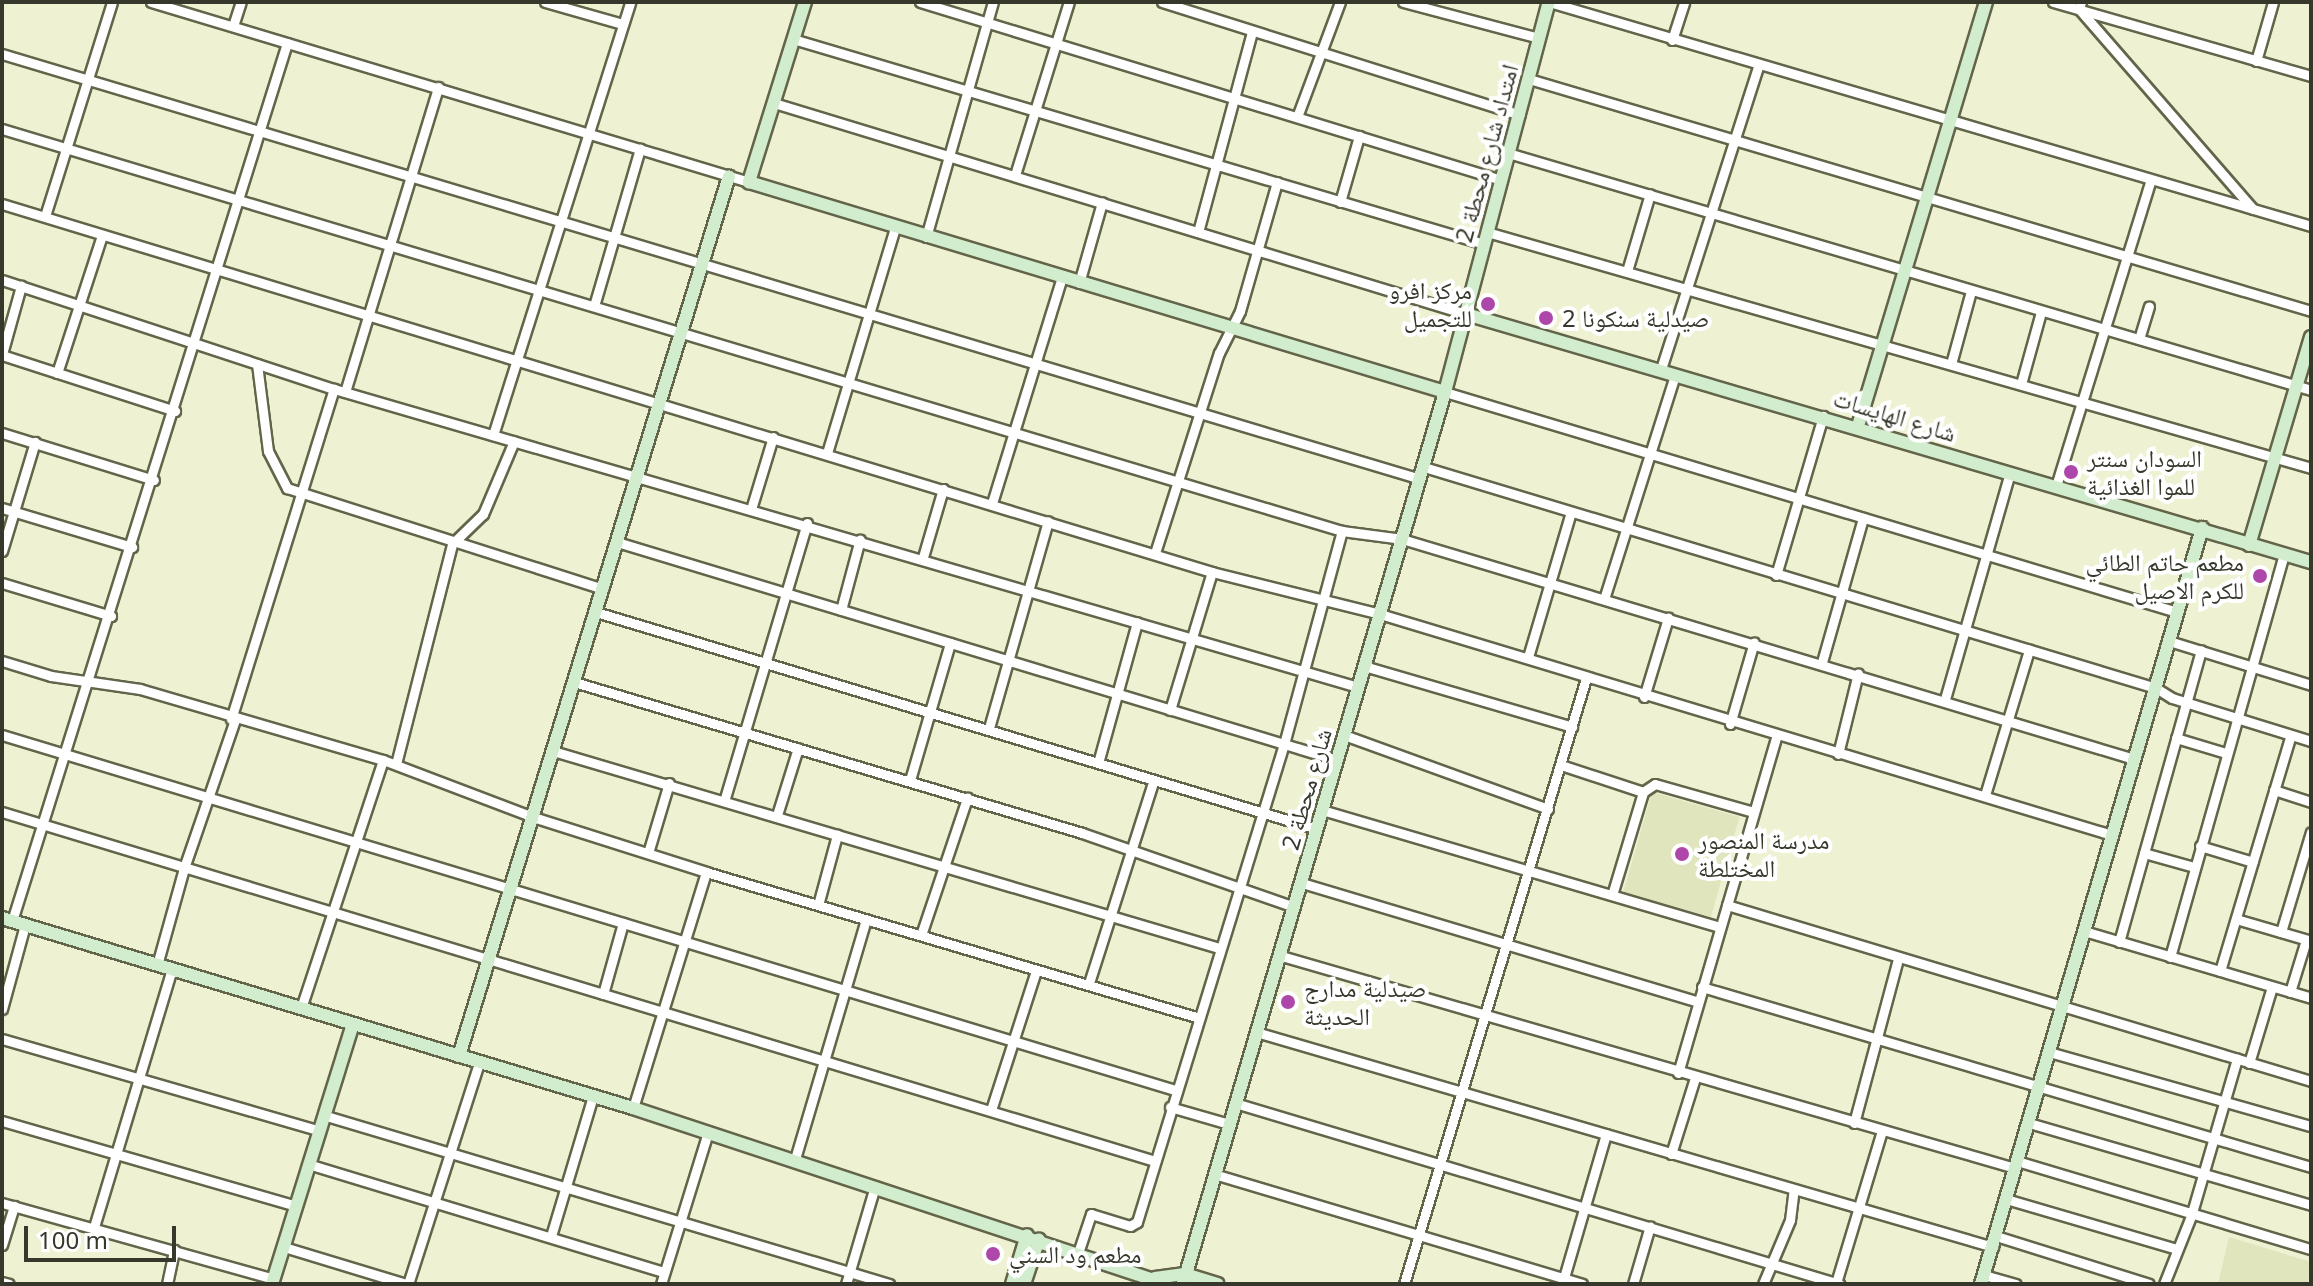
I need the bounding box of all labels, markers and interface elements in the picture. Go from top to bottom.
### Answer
street label: امتداد شارع محطة 2 [1448,61,1524,245]
place label: مركز افرو للتجميل [1389,276,1472,332]
marker: مركز افرو للتجميل [1479,295,1497,313]
place label: صيدلية سنكونا 2 [1562,304,1709,332]
marker: صيدلية سنكونا 2 [1537,309,1555,327]
street label: شارع الهايسات [1830,383,1960,447]
place label: السودان سنتر للموا الغذائية [2087,444,2202,500]
marker: السودان سنتر للموا الغذائية [2062,463,2080,481]
place label: مطعم حاتم الطائي للكرم الاصيل [2086,548,2244,604]
marker: مطعم حاتم الطائي للكرم الاصيل [2251,567,2269,585]
street label: شارع محطة 2 [1275,725,1337,853]
place label: مدرسة المنصور المختلطة [1698,826,1829,882]
marker: مدرسة المنصور المختلطة [1673,845,1691,863]
place label: صيدلية مدارج الحديثة [1304,974,1426,1030]
marker: صيدلية مدارج الحديثة [1279,993,1297,1011]
scale bar [28,1210,180,1260]
text: 100 m [38,1223,108,1256]
place label: مطعم ود السني [1009,1240,1142,1268]
marker: مطعم ود السني [984,1245,1002,1263]

